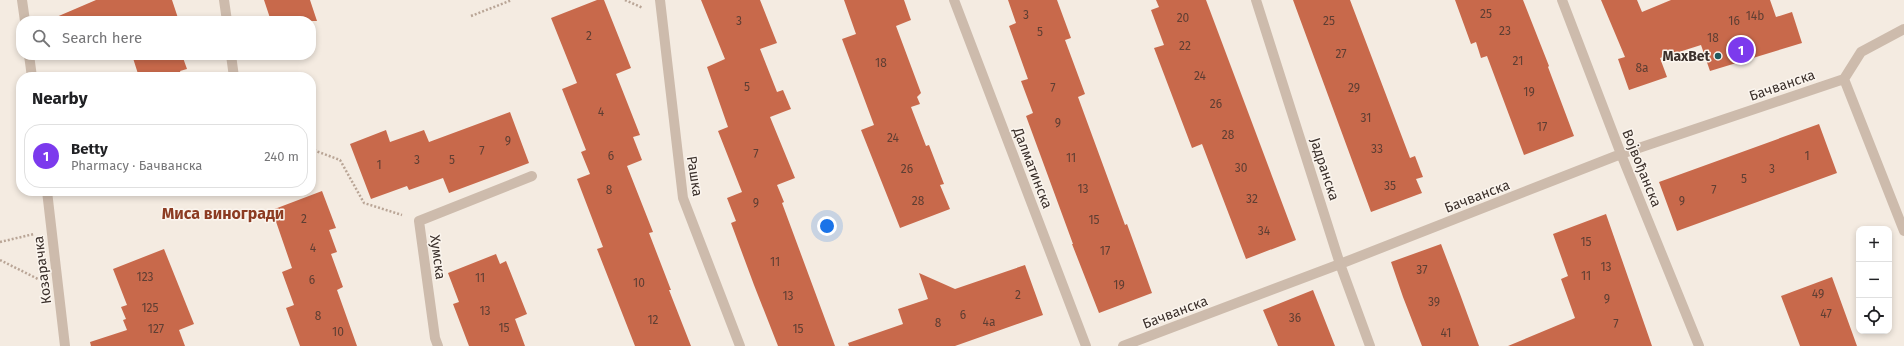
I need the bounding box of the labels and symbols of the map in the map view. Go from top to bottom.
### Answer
house number: 25 [1480,7,1492,21]
house number: 3 [1023,8,1029,22]
house number: 14b [1746,9,1764,23]
house number: 20 [1177,11,1190,25]
house number: 3 [736,14,742,28]
house number: 25 [1323,14,1335,28]
house number: 16 [1728,14,1740,28]
house number: 23 [1499,24,1511,38]
house number: 5 [1037,25,1043,39]
house number: 2 [586,29,592,43]
house number: 18 [1707,31,1719,45]
pin: 1 [1728,35,1754,65]
house number: 22 [1179,39,1191,53]
house number: 27 [1335,47,1347,61]
place label: MaxBet [1662,48,1711,65]
marker: MaxBet [1713,51,1723,61]
house number: 21 [1513,54,1523,68]
house number: 18 [875,56,887,70]
house number: 8a [1635,61,1649,75]
street label: Бачванска [1747,66,1817,105]
house number: 24 [1194,69,1207,83]
house number: 5 [744,80,750,94]
house number: 7 [1050,81,1056,95]
house number: 29 [1348,81,1360,95]
house number: 19 [1523,85,1535,99]
house number: 26 [1210,97,1222,111]
house number: 4 [598,105,605,119]
house number: 31 [1361,111,1371,125]
house number: 9 [1055,116,1061,130]
house number: 17 [1537,120,1547,134]
street label: Далматинска [1009,124,1056,211]
street label: Војвођанска [1618,127,1665,209]
house number: 28 [1222,128,1235,142]
house number: 24 [887,131,900,145]
house number: 9 [505,134,511,148]
street label: Јадранска [1306,136,1343,203]
house number: 33 [1371,142,1383,156]
house number: 7 [479,144,485,158]
house number: 7 [753,147,759,161]
house number: 6 [608,149,614,163]
house number: 1 [1804,149,1810,163]
house number: 11 [1066,151,1076,165]
house number: 3 [414,153,420,167]
house number: 5 [449,153,455,167]
street label: Рашка [683,155,706,198]
house number: 1 [376,158,382,172]
house number: 30 [1235,161,1248,175]
house number: 26 [901,162,913,176]
house number: 3 [1769,162,1775,176]
house number: 5 [1741,172,1747,186]
street label: Бачванска [1442,176,1512,217]
house number: 35 [1384,179,1396,193]
house number: 13 [1077,182,1089,196]
house number: 8 [606,183,613,197]
house number: 7 [1711,183,1717,197]
house number: 32 [1246,192,1258,206]
house number: 28 [912,194,925,208]
house number: 9 [1679,194,1685,208]
house number: 9 [753,196,759,210]
district label: Миса виногради [162,204,284,223]
house number: 2 [301,212,307,226]
house number: 15 [1088,213,1100,227]
your location [817,216,837,236]
house number: 34 [1258,224,1271,238]
street label: Хумска [426,234,449,281]
street label: Козарачка [30,235,55,305]
house number: 15 [1580,235,1592,249]
house number: 4 [310,241,317,255]
house number: 17 [1100,244,1110,258]
house number: 11 [770,255,780,269]
house number: 13 [1600,260,1612,274]
house number: 37 [1416,263,1428,277]
house number: 11 [1581,269,1591,283]
house number: 123 [136,270,154,284]
house number: 11 [475,271,485,285]
house number: 6 [309,273,315,287]
house number: 10 [633,276,645,290]
house number: 19 [1113,278,1125,292]
house number: 49 [1812,287,1824,301]
house number: 2 [1015,288,1021,302]
house number: 13 [782,289,794,303]
street label: Бачванска [1140,292,1210,333]
house number: 9 [1604,292,1610,306]
house number: 39 [1428,295,1440,309]
house number: 125 [141,301,159,315]
house number: 13 [479,304,491,318]
house number: 47 [1820,307,1832,321]
house number: 6 [960,308,966,322]
house number: 8 [315,309,322,323]
house number: 36 [1289,311,1301,325]
house number: 12 [647,313,659,327]
house number: 4a [983,315,995,329]
house number: 8 [935,316,942,330]
house number: 7 [1613,317,1619,331]
house number: 15 [498,321,510,335]
house number: 127 [148,322,164,336]
house number: 15 [792,322,804,336]
house number: 10 [332,325,344,339]
house number: 41 [1441,326,1451,340]

